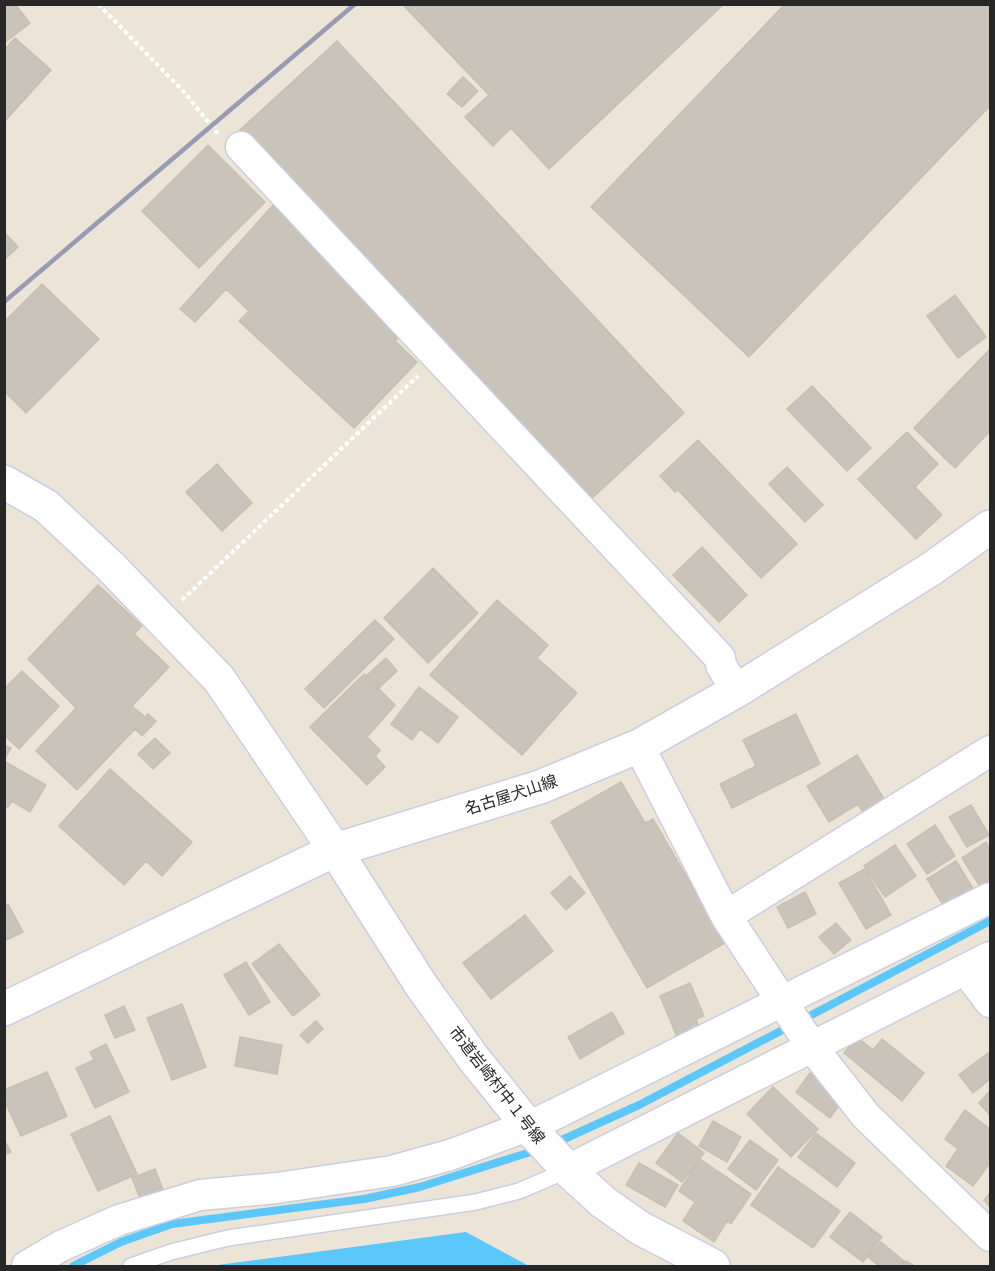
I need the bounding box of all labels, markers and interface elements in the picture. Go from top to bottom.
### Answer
street label: 名古屋犬山線 [462,771,560,819]
street label: 市道岩崎村中１号線 [445,1022,549,1148]

